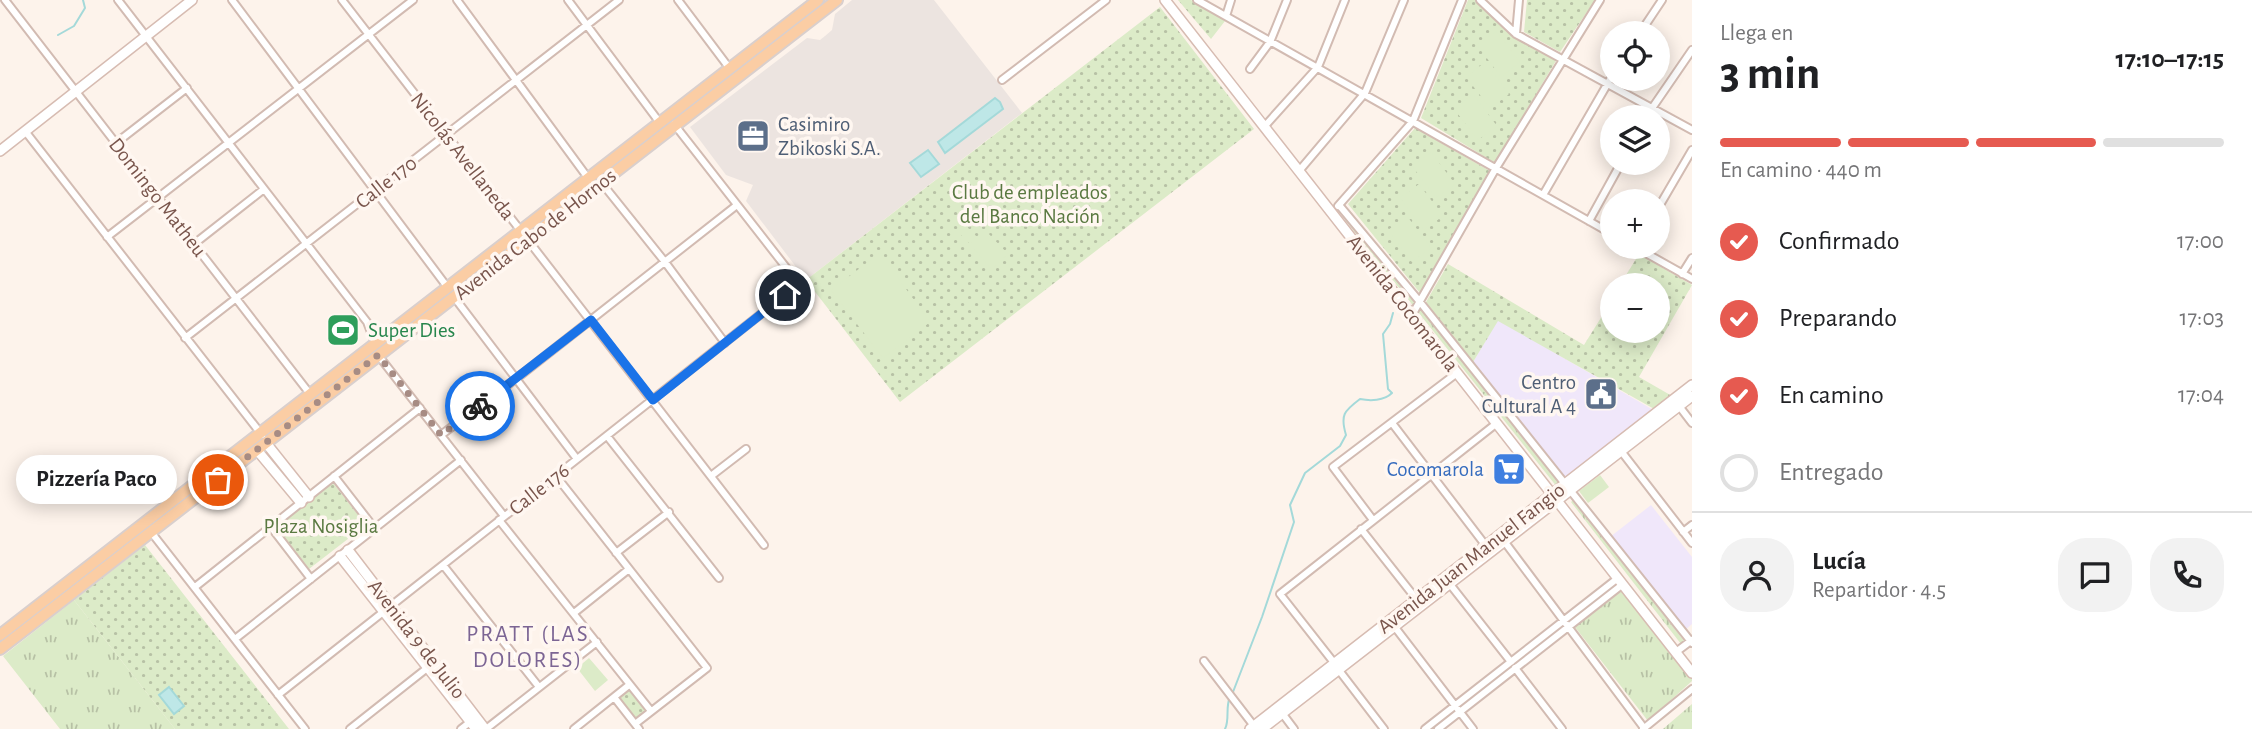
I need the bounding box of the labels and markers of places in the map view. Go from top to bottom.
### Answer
place label: Casimiro Zbikoski S.A. [778,114,881,159]
office icon: Casimiro Zbikoski S.A. [734,117,772,155]
pin [755,265,815,325]
sports icon: Super Dies [324,311,362,349]
place label: Super Dies [368,320,455,341]
place label: Centro Cultural A 4 [1482,372,1576,417]
public building icon: Centro Cultural A 4 [1582,375,1620,413]
pin [188,450,248,510]
supermarket icon: Cocomarola [1490,450,1528,488]
callout: Pizzería Paco [15,456,176,504]
place label: Cocomarola [1387,459,1484,480]

